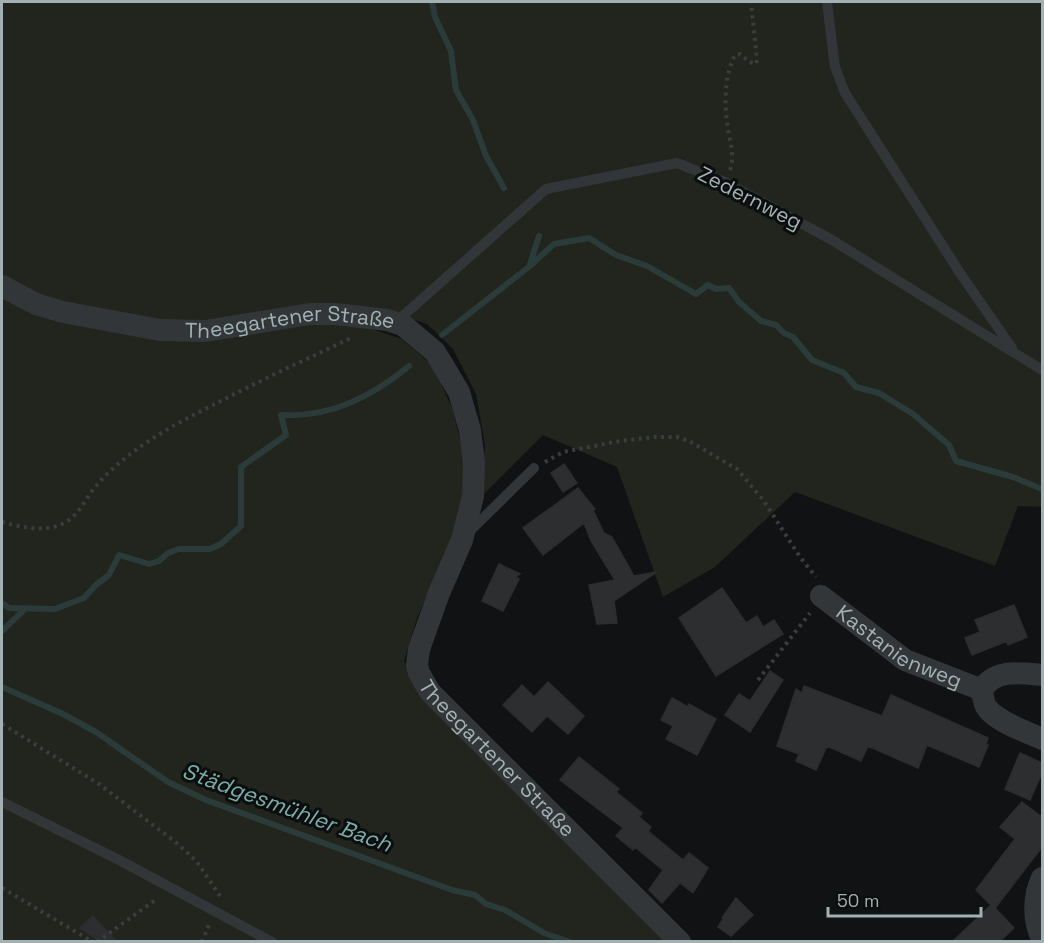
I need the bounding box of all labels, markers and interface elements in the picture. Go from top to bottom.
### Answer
street label: Zedernweg [694,160,807,235]
street label: Theegartener Straße [185,300,399,344]
street label: Kastanienweg [831,598,966,694]
street label: Theegartener Straße [413,675,581,843]
water label: Städgesmühler Bach [179,756,396,858]
scale bar [828,880,981,918]
text: 50 m [837,889,879,912]

